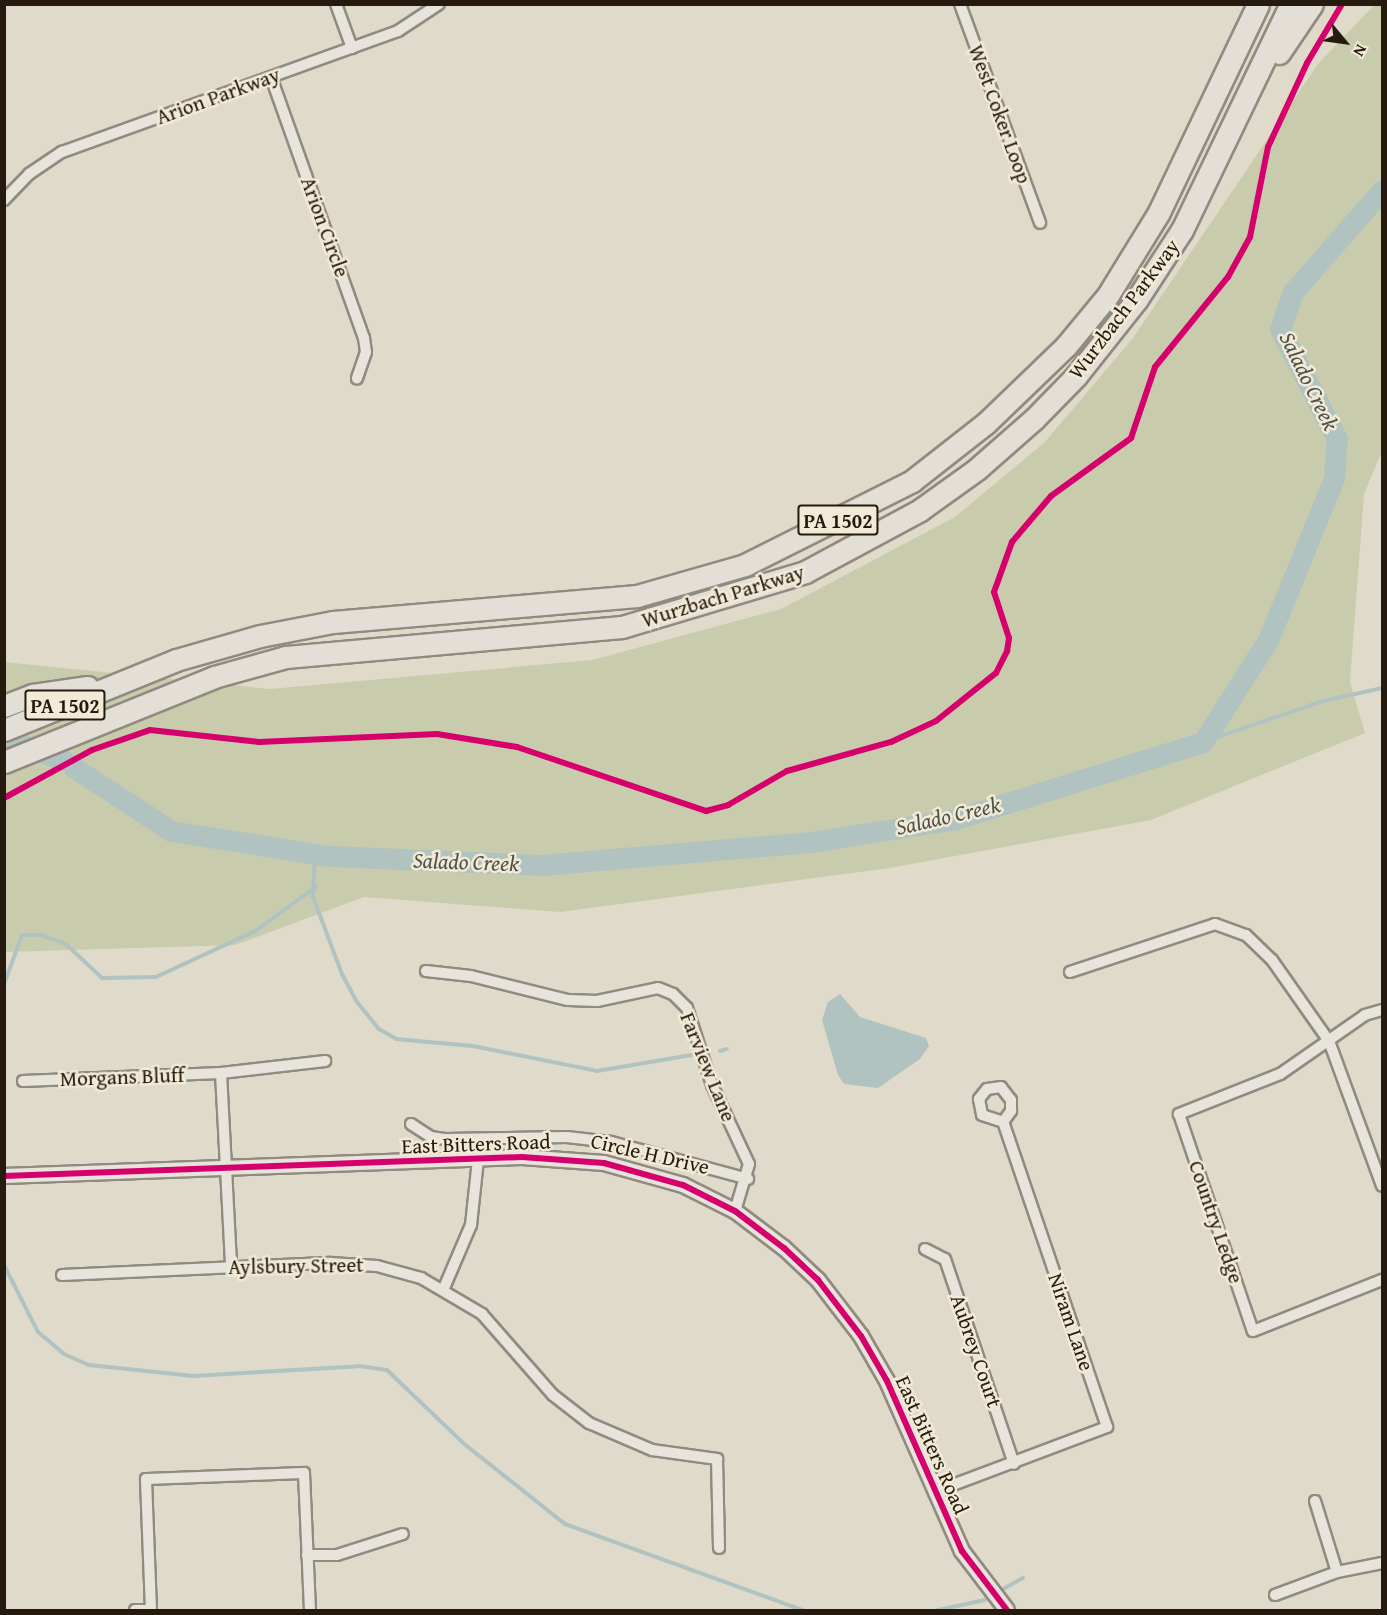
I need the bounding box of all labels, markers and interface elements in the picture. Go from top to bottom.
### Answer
north arrow [1315,12,1375,72]
text: N [1348,40,1374,61]
street label: West Coker Loop [963,41,1037,187]
street label: Arion Parkway [153,62,283,130]
street label: Arion Circle [295,173,355,281]
street label: Wurzbach Parkway [1063,234,1185,384]
water label: Salado Creek [1274,327,1344,435]
road number: PA 1502 [796,503,880,537]
street label: Wurzbach Parkway [639,559,807,633]
road number: PA 1502 [23,688,107,722]
water label: Salado Creek [893,791,1003,841]
water label: Salado Creek [412,847,520,877]
street label: Farview Lane [675,1009,741,1125]
street label: Morgans Bluff [59,1062,185,1092]
street label: Circle H Drive [588,1128,712,1180]
street label: East Bitters Road [401,1129,551,1159]
street label: Country Ledge [1183,1157,1249,1287]
street label: Aylsbury Street [228,1252,364,1280]
street label: Niram Lane [1043,1270,1099,1374]
street label: Aubrey Court [945,1291,1007,1411]
street label: East Bitters Road [890,1372,974,1518]

